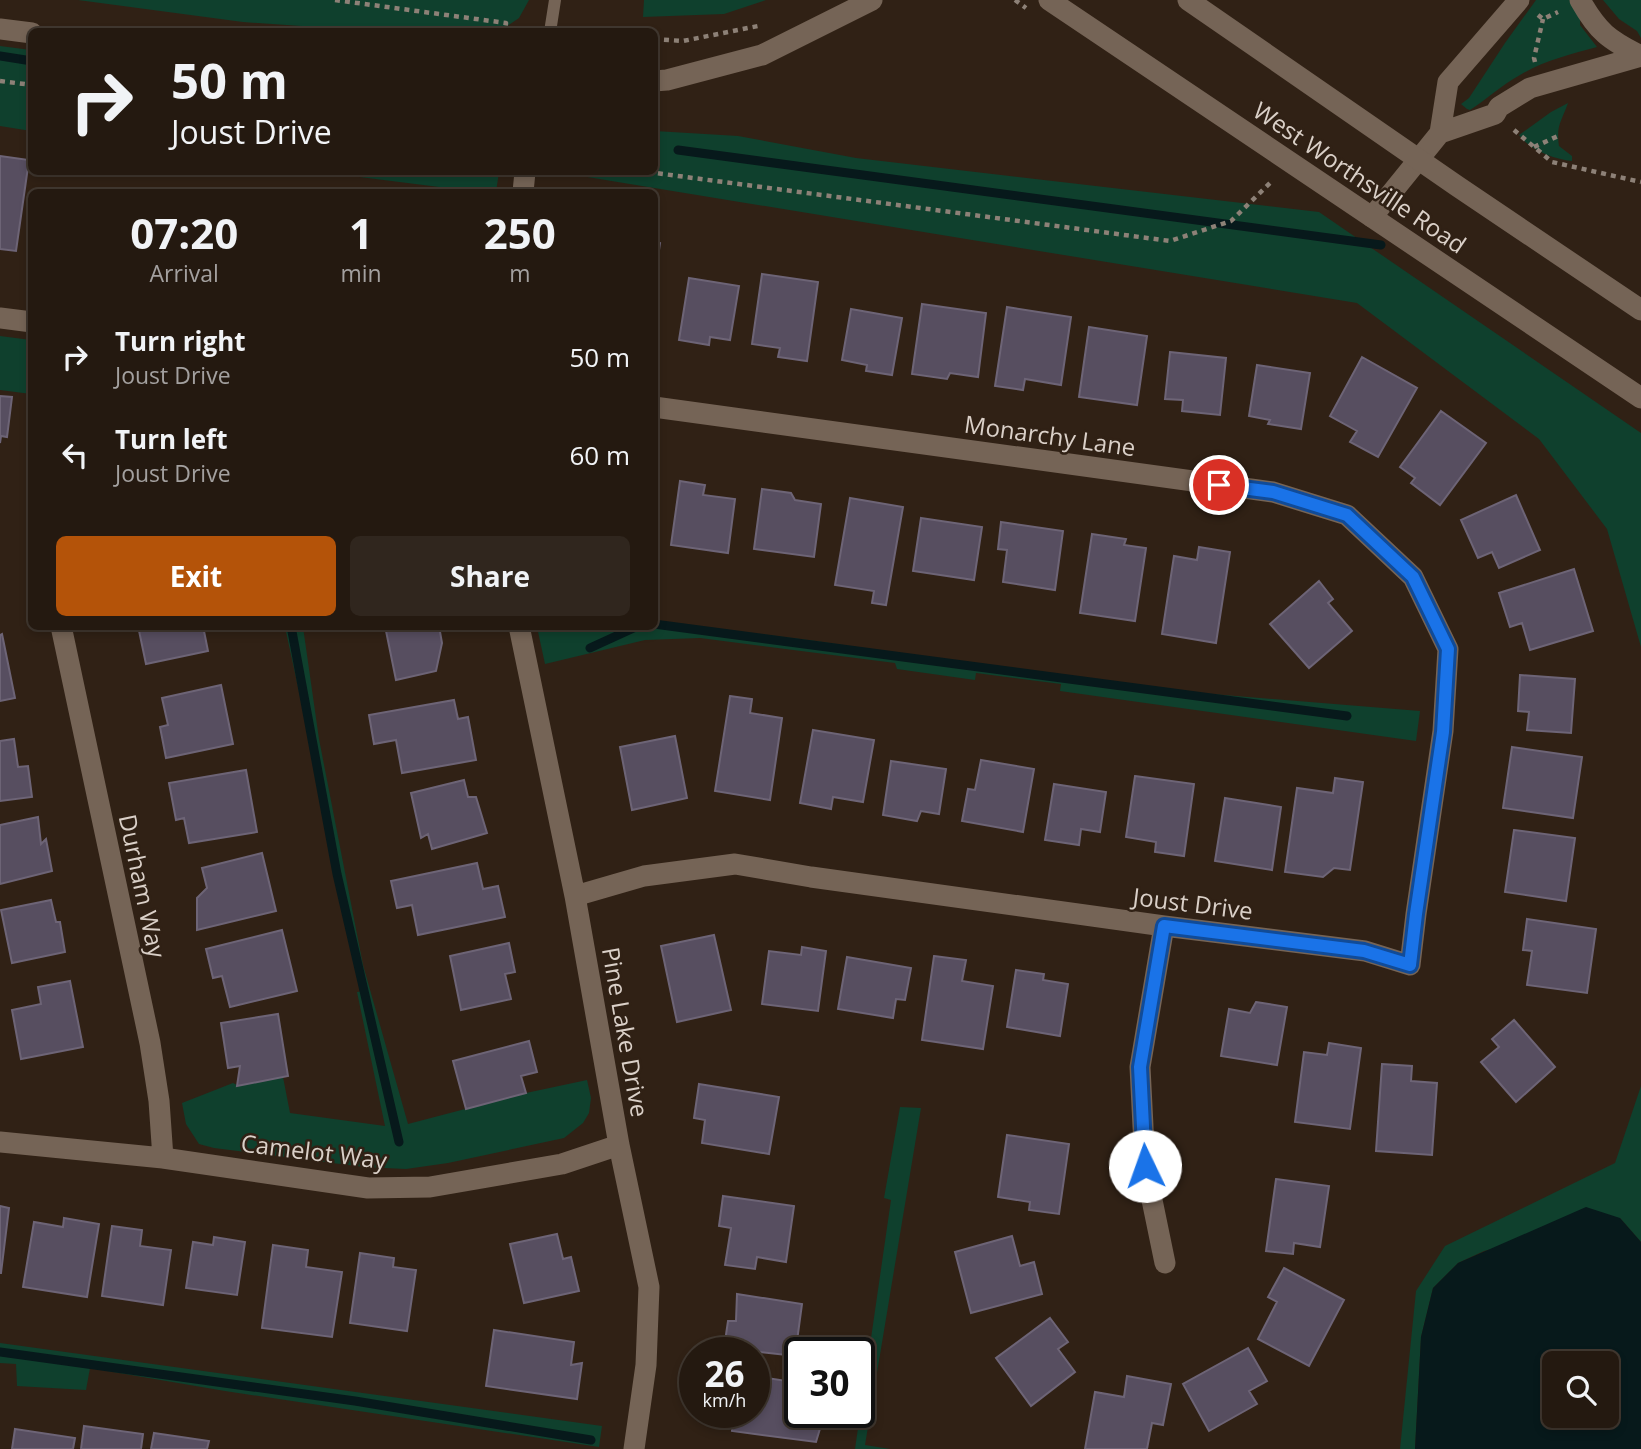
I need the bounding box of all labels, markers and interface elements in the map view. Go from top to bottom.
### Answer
text: 50 m [171,47,288,113]
icon: right [56,56,147,147]
street label: West Worthsville Road [1247,93,1473,261]
text: Joust Drive [171,110,332,153]
text: 07:20 [130,204,238,261]
text: 1 [349,204,373,261]
text: 250 [484,204,556,261]
text: Arrival [150,257,219,289]
text: min [340,257,382,289]
text: m [509,257,530,289]
text: Turn right [115,323,246,359]
icon: right [56,338,94,376]
text: 50 m [569,339,630,375]
text: Joust Drive [115,359,231,391]
street label: Monarchy Lane [962,407,1138,463]
text: Turn left [115,421,227,457]
icon: left [56,436,94,474]
text: 60 m [569,437,630,473]
pin [1189,455,1249,515]
text: Joust Drive [115,457,231,489]
icon: arrive [1200,466,1238,504]
button: Exit [56,536,336,616]
button: Share [350,536,630,616]
street label: Durham Way [112,811,175,962]
street label: Joust Drive [1129,879,1255,927]
street label: Pine Lake Drive [595,945,657,1119]
street label: Camelot Way [239,1126,390,1176]
position arrow [1108,1129,1182,1203]
speed limit sign: 30 [784,1337,875,1428]
text: 26 [704,1350,745,1397]
map controls [1542,1351,1619,1428]
button: search [1542,1351,1619,1428]
text: km/h [703,1388,746,1412]

